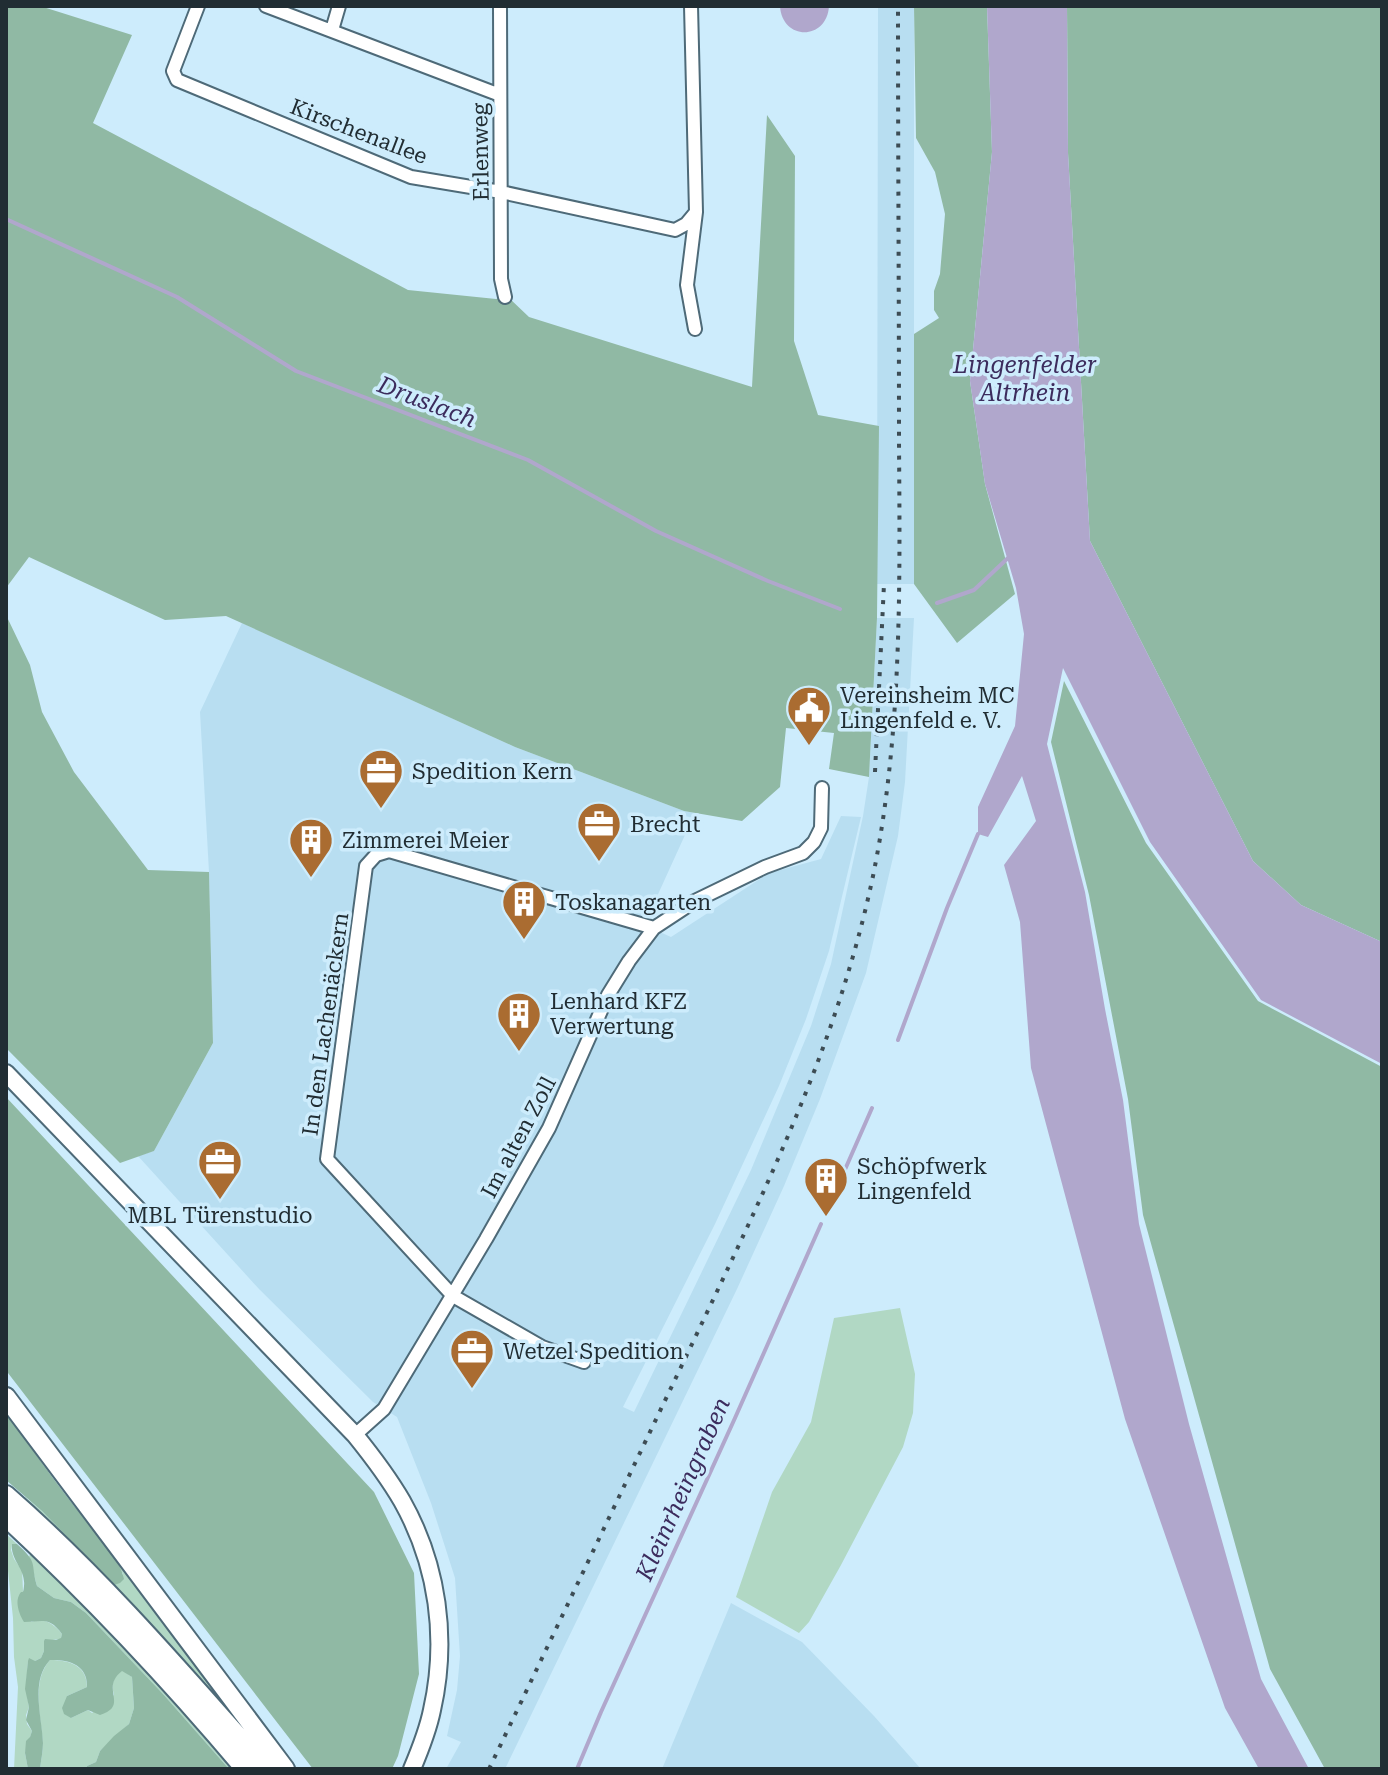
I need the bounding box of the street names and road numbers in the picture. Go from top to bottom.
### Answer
street label: Kirschenallee [287,94,431,169]
street label: Erlenweg [467,102,494,201]
street label: In den Lachenäckern [297,911,354,1137]
street label: Im alten Zoll [476,1072,561,1202]

